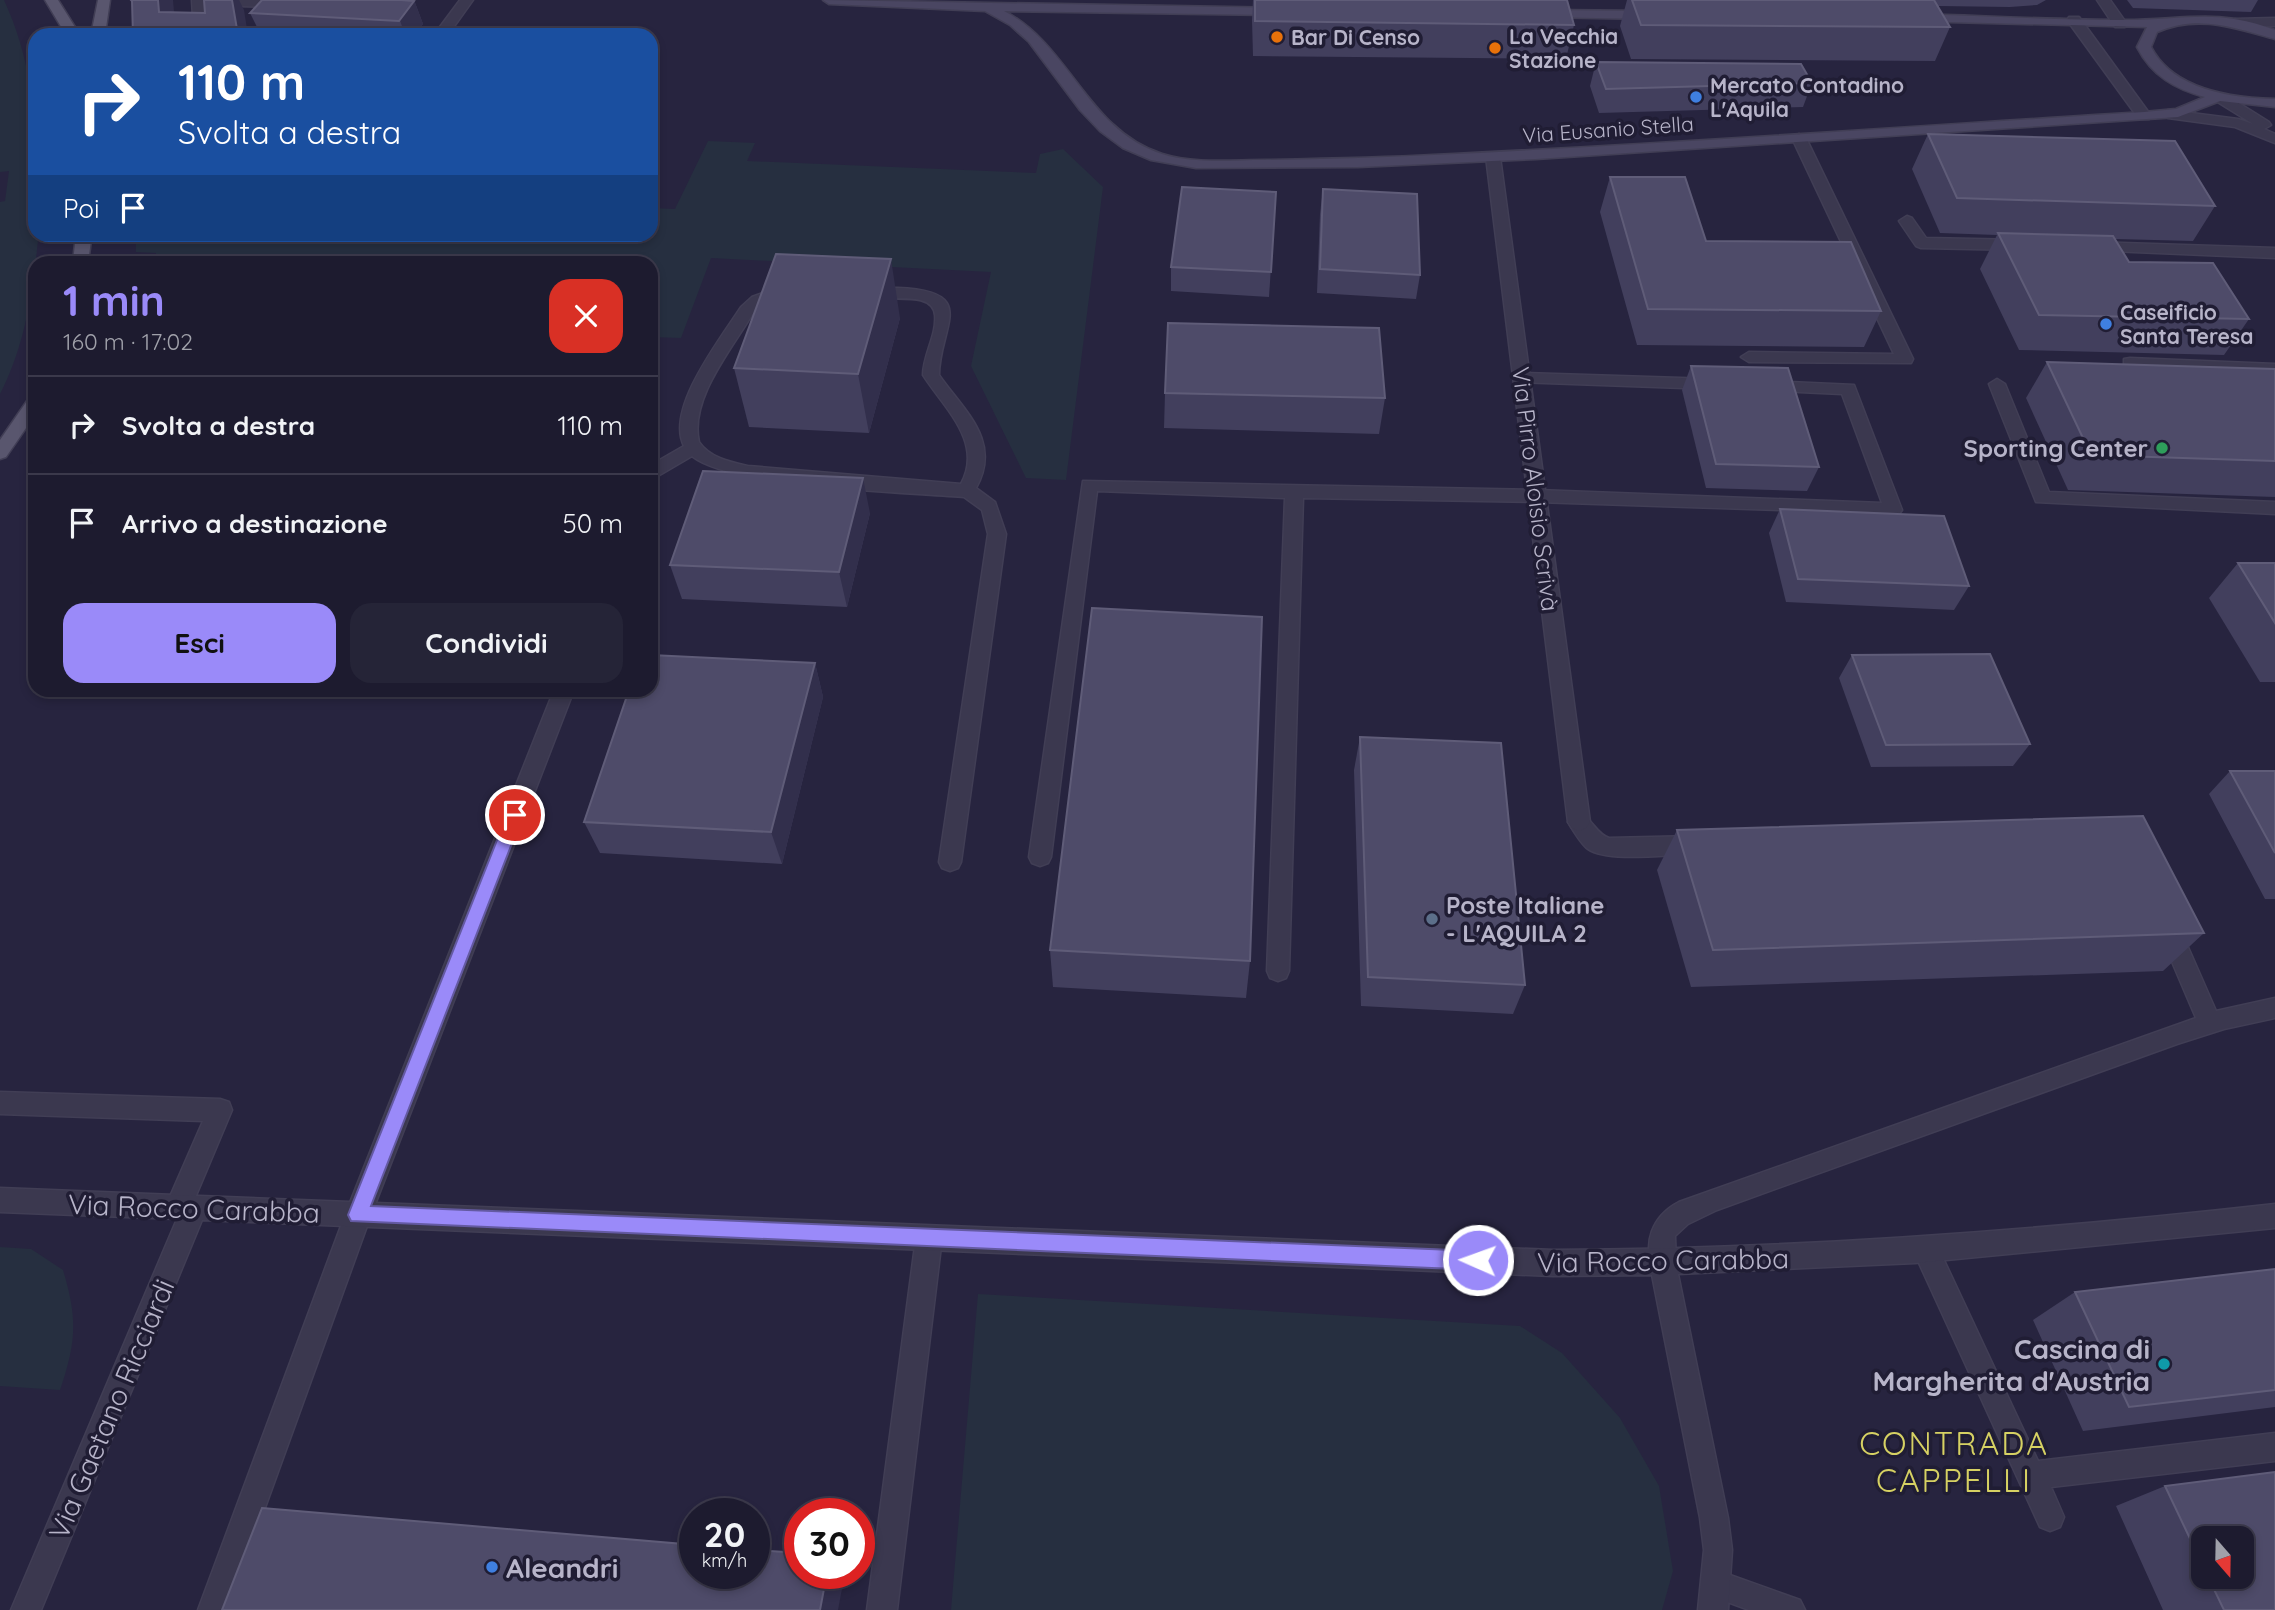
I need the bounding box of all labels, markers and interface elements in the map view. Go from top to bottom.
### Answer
place label: La Vecchia Stazione [1509,23,1618,73]
place label: Bar Di Censo [1291,24,1420,50]
marker: Bar Di Censo [1269,29,1285,45]
marker: La Vecchia Stazione [1487,40,1503,56]
text: 110 m [178,51,305,112]
icon: right [63,56,154,147]
place label: Mercato Contadino L'Aquila [1710,72,1904,122]
marker: Mercato Contadino L'Aquila [1688,89,1704,105]
street label: Via Eusanio Stella [1522,110,1694,148]
text: Svolta a destra [178,112,401,152]
icon: arrive [114,189,152,227]
text: Poi [63,192,100,225]
text: 1 min [63,274,165,327]
button: close [549,279,623,353]
place label: Caseificio Santa Teresa [2120,299,2253,349]
marker: Caseificio Santa Teresa [2098,316,2114,332]
text: 160 m · 17:02 [63,327,193,356]
street label: Via Pirro Aloisio Scrivà [1506,365,1566,613]
icon: right [63,406,101,444]
text: Svolta a destra [122,409,315,442]
text: 110 m [557,409,623,442]
place label: Sporting Center [1964,433,2148,463]
marker: Sporting Center [2154,440,2170,456]
icon: arrive [63,504,101,542]
text: Arrivo a destinazione [122,507,388,540]
text: 50 m [563,507,623,540]
button: Esci [63,603,336,683]
button: Condividi [350,603,623,683]
pin [485,785,545,845]
icon: arrive [496,796,534,834]
place label: Poste Italiane - L'AQUILA 2 [1446,890,1605,948]
marker: Poste Italiane - L'AQUILA 2 [1424,911,1440,927]
street label: Via Rocco Carabba [68,1186,320,1230]
position arrow [1441,1223,1515,1297]
street label: Via Rocco Carabba [1537,1240,1789,1280]
street label: Via Gaetano Ricciardi [40,1274,182,1544]
place label: Cascina di Margherita d'Austria [1872,1331,2150,1398]
marker: Cascina di Margherita d'Austria [2156,1356,2172,1372]
district label: CONTRADA CAPPELLI [1859,1423,2049,1500]
speed limit sign: 30 [784,1498,875,1589]
text: 20 [704,1512,745,1556]
north arrow [2191,1526,2254,1589]
map controls [2191,1526,2254,1589]
text: km/h [702,1549,747,1572]
place label: Aleandri [506,1550,618,1585]
marker: Aleandri [484,1559,500,1575]

